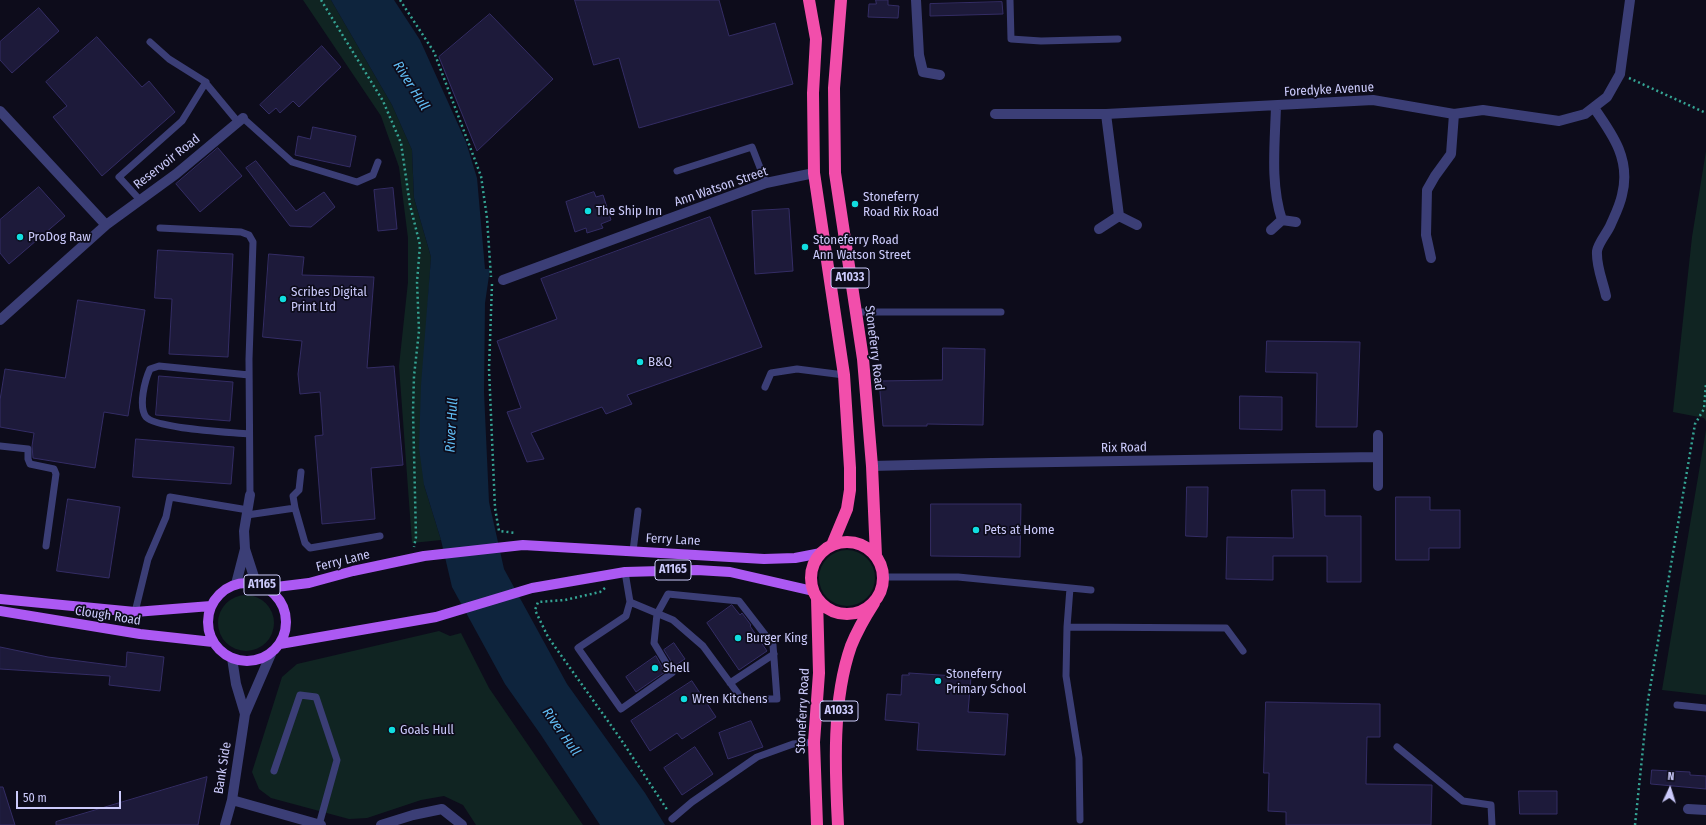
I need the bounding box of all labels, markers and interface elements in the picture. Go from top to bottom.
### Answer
water label: River Hull [389,58,433,114]
street label: Foredyke Avenue [1284,80,1374,100]
street label: Reservoir Road [131,131,203,193]
street label: Ann Watson Street [672,164,770,210]
place label: Stoneferry Road Rix Road [863,189,939,220]
marker: Stoneferry Road Rix Road [850,199,860,209]
place label: The Ship Inn [596,203,662,219]
marker: The Ship Inn [583,206,593,216]
place label: ProDog Raw [28,229,91,245]
marker: ProDog Raw [15,232,25,242]
place label: Stoneferry Road Ann Watson Street [813,232,911,263]
marker: Stoneferry Road Ann Watson Street [800,242,810,252]
road number: A1033 [831,268,869,288]
place label: Scribes Digital Print Ltd [291,284,367,315]
marker: Scribes Digital Print Ltd [278,294,288,304]
street label: Stoneferry Road [861,304,887,392]
place label: B&Q [648,354,672,370]
marker: B&Q [635,357,645,367]
water label: River Hull [442,397,462,453]
street label: Rix Road [1101,440,1147,456]
place label: Pets at Home [984,522,1054,538]
marker: Pets at Home [971,525,981,535]
street label: Ferry Lane [645,531,701,549]
street label: Ferry Lane [314,547,372,575]
road number: A1165 [655,560,691,580]
road number: A1165 [244,575,280,595]
street label: Clough Road [74,603,142,629]
place label: Burger King [746,630,807,646]
marker: Burger King [733,633,743,643]
place label: Shell [663,660,690,676]
marker: Shell [650,663,660,673]
place label: Stoneferry Primary School [946,666,1026,697]
street label: Stoneferry Road [793,668,813,754]
marker: Stoneferry Primary School [933,676,943,686]
place label: Wren Kitchens [692,691,768,707]
marker: Wren Kitchens [679,694,689,704]
road number: A1033 [820,701,858,721]
water label: River Hull [538,705,584,759]
place label: Goals Hull [400,722,454,738]
marker: Goals Hull [387,725,397,735]
street label: Bank Side [211,741,235,795]
north arrow [1650,769,1690,809]
text: N [1667,770,1675,783]
scale bar [18,783,123,809]
text: 50 m [23,791,47,805]

